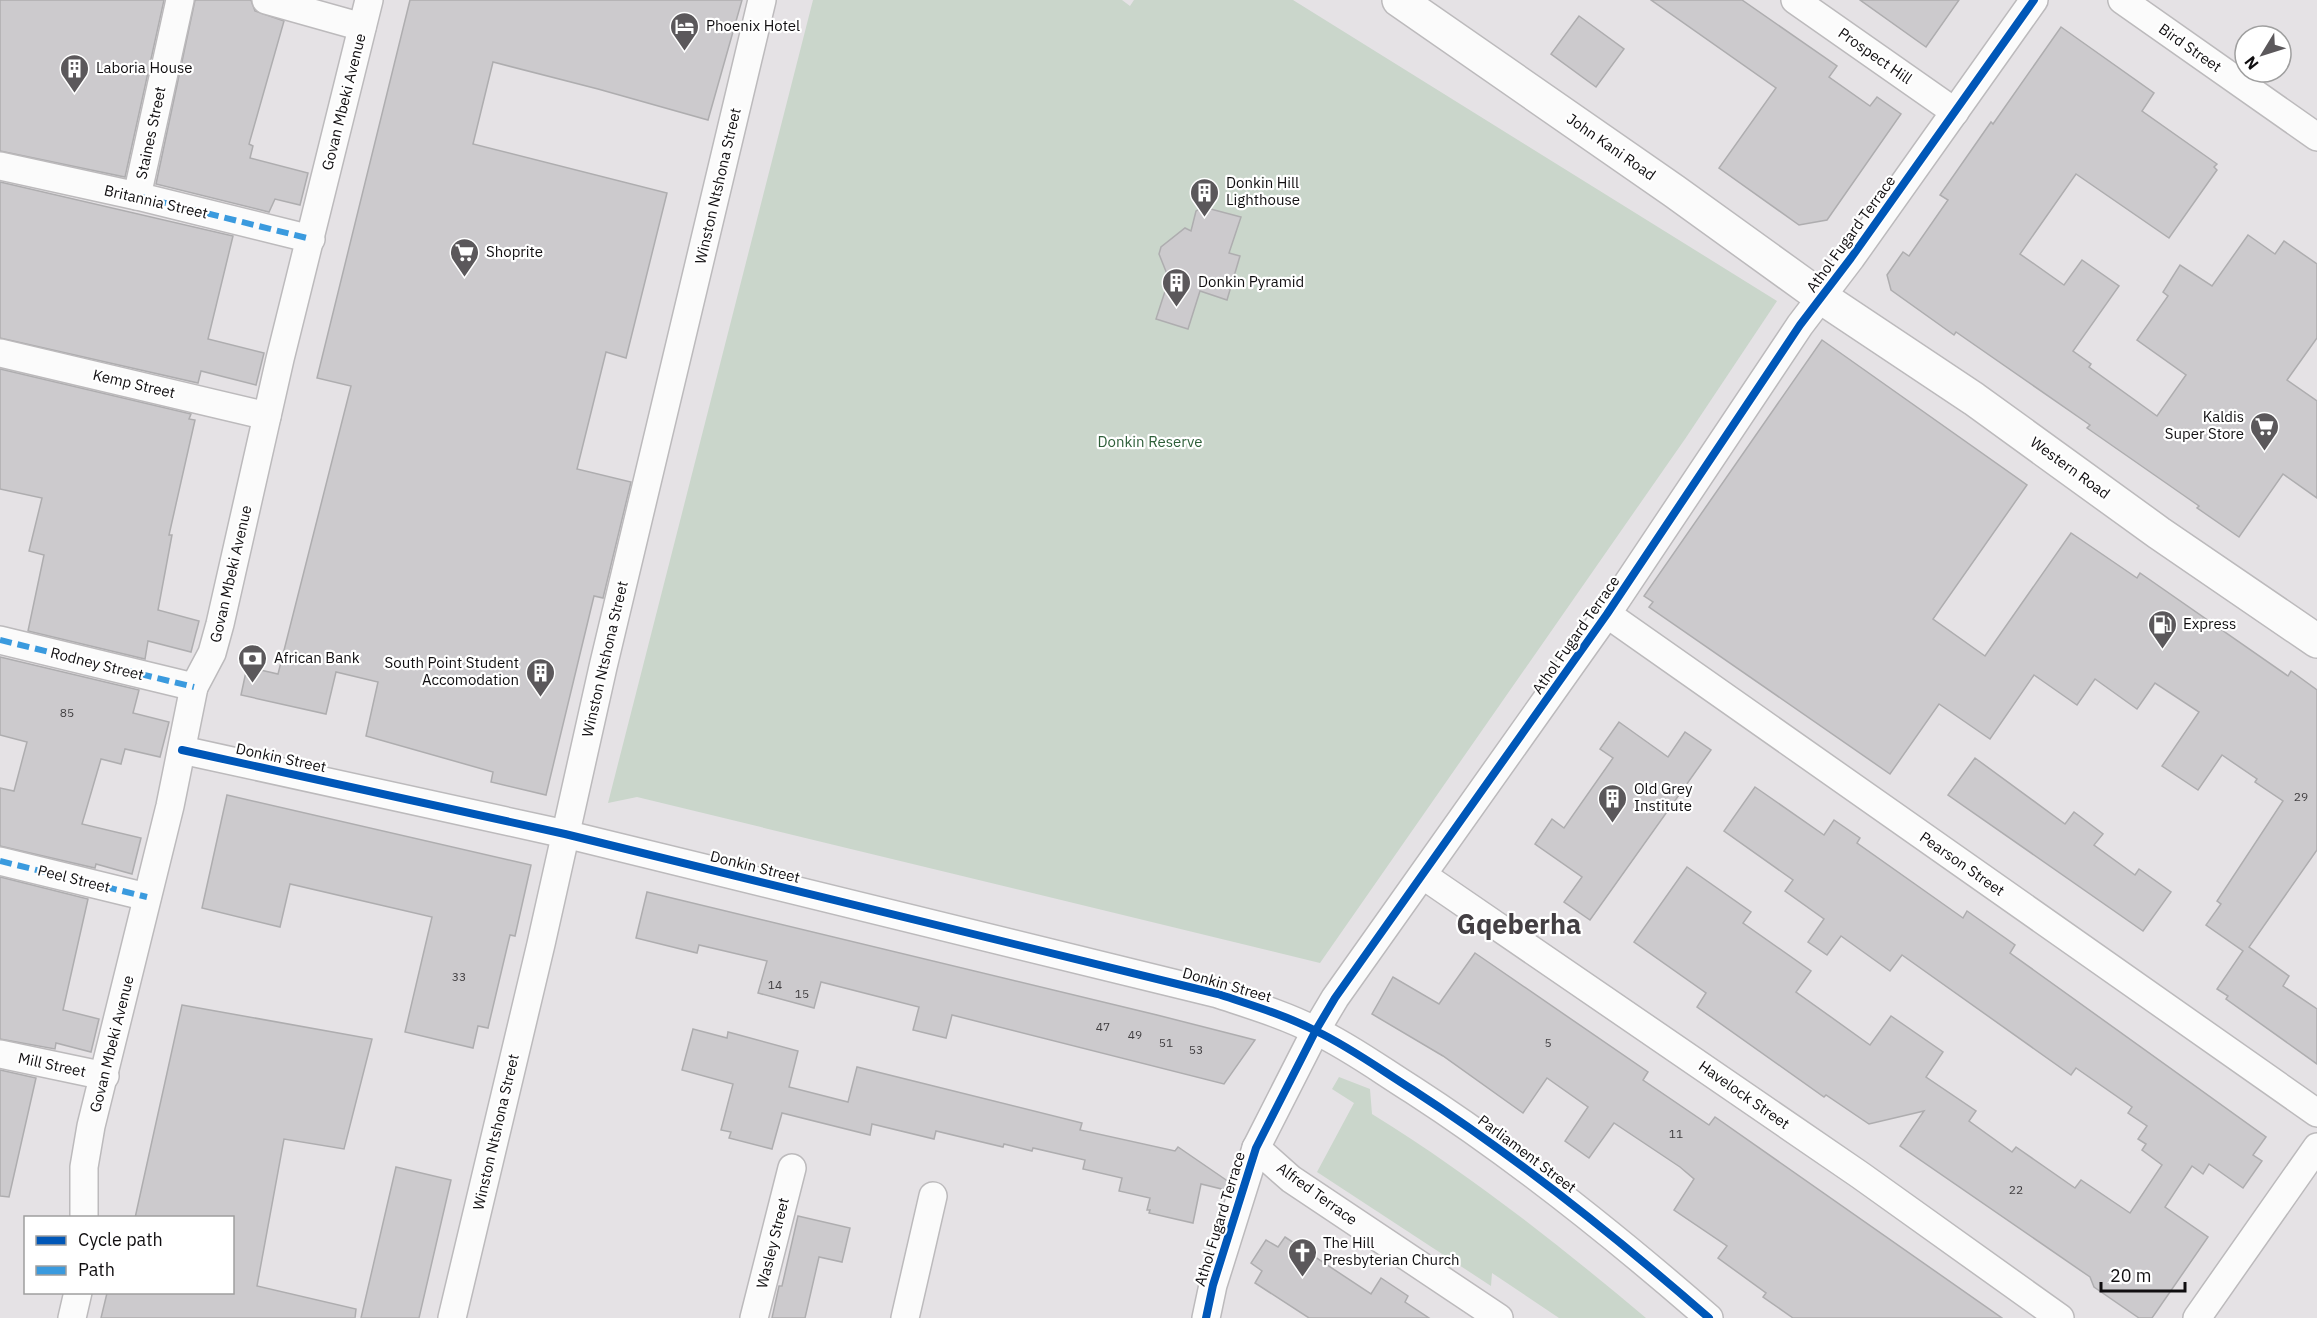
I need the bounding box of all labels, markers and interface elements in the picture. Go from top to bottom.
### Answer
hotel icon: Phoenix Hotel [669,10,701,52]
place label: Phoenix Hotel [706,16,800,35]
street label: Bird Street [2155,19,2225,76]
street label: Prospect Hill [1835,23,1916,88]
north arrow [2233,24,2293,84]
street label: Govan Mbeki Avenue [317,31,370,172]
building icon: Laboria House [59,52,91,94]
text: N [2240,53,2263,74]
place label: Laboria House [96,58,192,77]
street label: Staines Street [131,85,170,181]
street label: Winston Ntshona Street [690,106,745,266]
street label: John Kani Road [1563,109,1659,184]
street label: Athol Fugard Terrace [1802,172,1899,296]
place label: Donkin Hill Lighthouse [1226,173,1300,209]
building icon: Donkin Hill Lighthouse [1189,176,1221,218]
street label: Britannia Street [102,180,210,223]
supermarket icon: Shoprite [449,236,481,278]
place label: Shoprite [486,242,543,261]
building icon: Donkin Pyramid [1161,266,1193,308]
place label: Donkin Pyramid [1198,272,1304,291]
street label: Kemp Street [91,365,177,402]
place label: Kaldis Super Store [2165,407,2244,443]
supermarket icon: Kaldis Super Store [2249,410,2281,452]
park label: Donkin Reserve [1097,432,1203,451]
street label: Western Road [2027,432,2114,503]
street label: Govan Mbeki Avenue [205,503,256,644]
street label: Athol Fugard Terrace [1528,572,1624,697]
street label: Winston Ntshona Street [577,579,632,739]
fuel station icon: Express [2146,608,2178,650]
place label: Express [2183,614,2236,633]
bank icon: African Bank [237,642,269,684]
street label: Rodney Street [49,643,146,684]
place label: African Bank [274,648,360,667]
place label: South Point Student Accomodation [385,653,519,689]
building icon: South Point Student Accomodation [524,656,556,698]
house number: 85 [60,705,74,720]
street label: Donkin Street [234,739,328,776]
place label: Old Grey Institute [1634,779,1693,815]
building icon: Old Grey Institute [1597,782,1629,824]
house number: 29 [2294,789,2308,804]
street label: Pearson Street [1916,827,2008,900]
street label: Donkin Street [708,846,802,887]
street label: Peel Street [36,860,112,897]
district label: Gqeberha [1457,906,1581,941]
street label: Donkin Street [1180,963,1274,1006]
house number: 33 [452,969,466,984]
street label: Govan Mbeki Avenue [85,973,138,1114]
house number: 14 [768,977,782,992]
house number: 15 [795,986,809,1001]
house number: 47 [1096,1019,1110,1034]
house number: 49 [1128,1027,1142,1042]
house number: 51 [1159,1035,1173,1050]
house number: 5 [1544,1035,1552,1050]
house number: 53 [1189,1042,1203,1057]
street label: Mill Street [17,1048,88,1081]
street label: Winston Ntshona Street [468,1052,523,1212]
street label: Havelock Street [1695,1056,1793,1133]
street label: Parliament Street [1474,1110,1580,1197]
house number: 11 [1669,1126,1683,1141]
street label: Athol Fugard Terrace [1190,1149,1249,1289]
street label: Alfred Terrace [1273,1158,1361,1229]
house number: 22 [2009,1182,2023,1197]
street label: Wasley Street [752,1195,793,1290]
legend [24,1216,234,1294]
text: Cycle path [78,1228,163,1251]
place label: The Hill Presbyterian Church [1323,1233,1460,1269]
church icon: The Hill Presbyterian Church [1286,1236,1318,1278]
scale bar [2101,1255,2185,1293]
text: Path [78,1258,115,1281]
text: 20 m [2110,1264,2152,1287]

